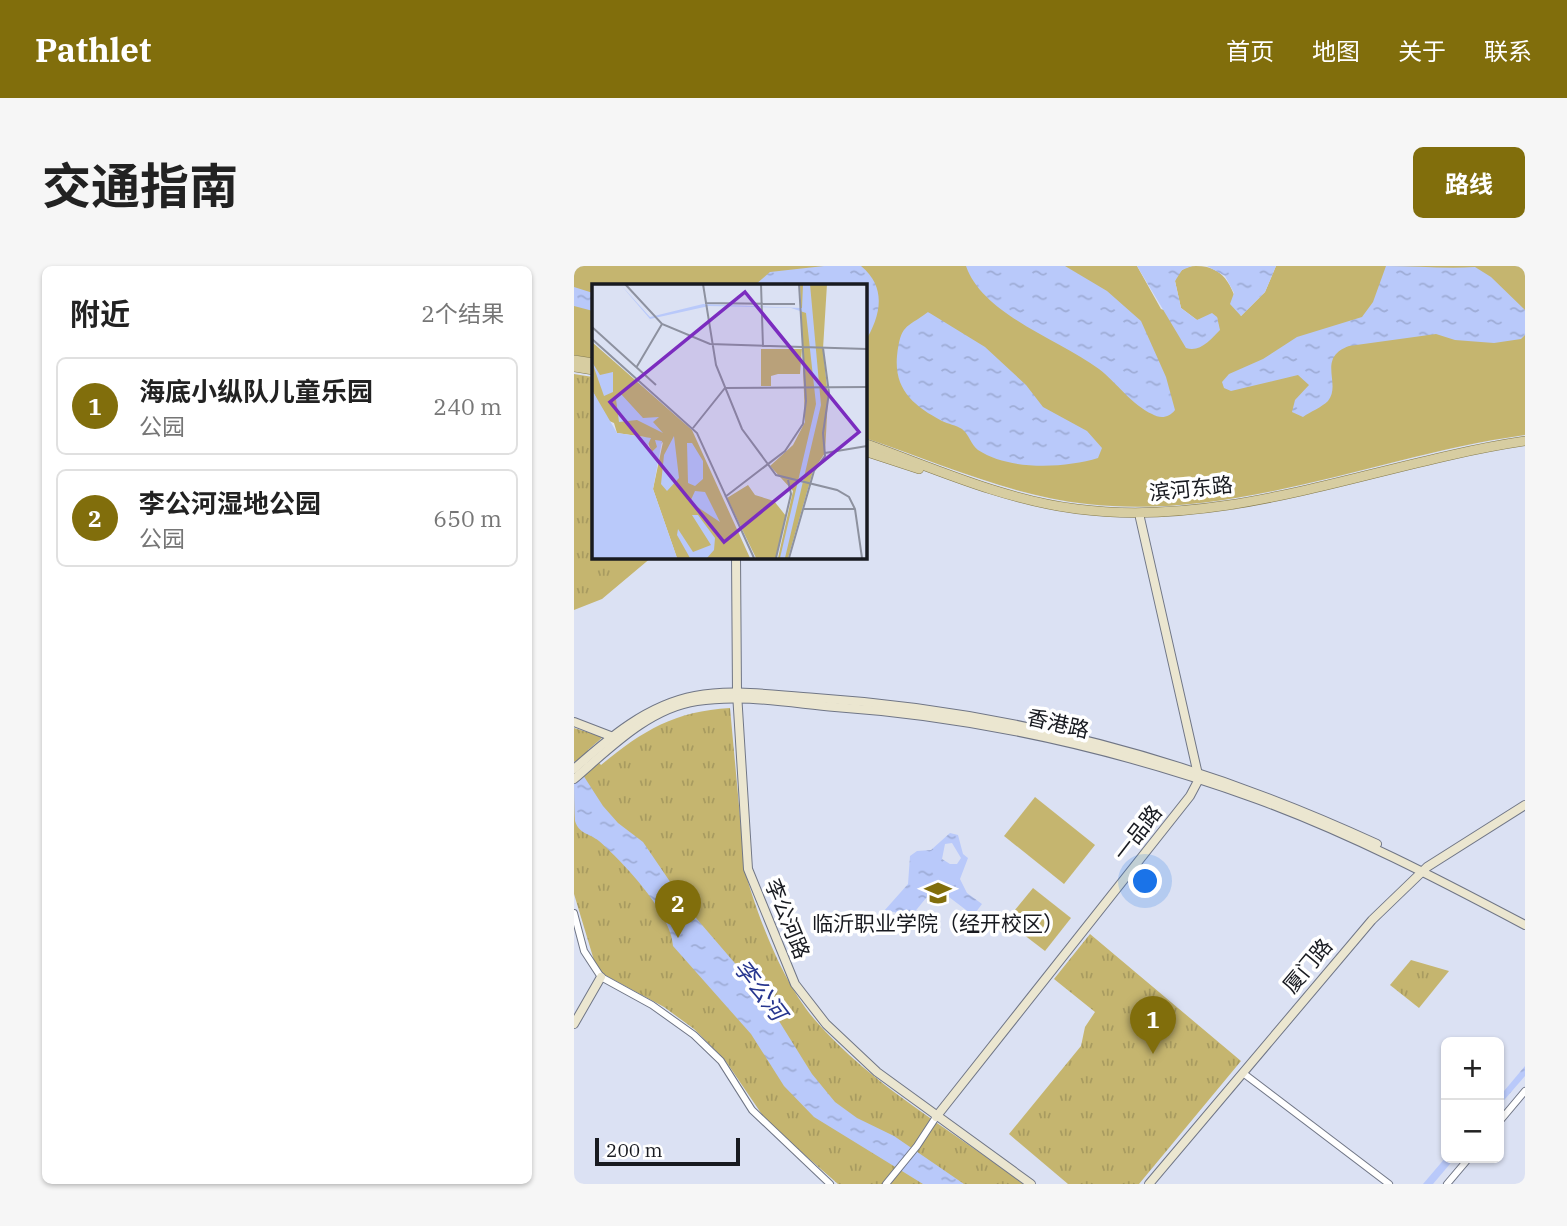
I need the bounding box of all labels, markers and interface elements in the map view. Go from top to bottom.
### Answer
text: Pathlet [35,28,151,71]
text: 首页 [1226,35,1274,67]
text: 地图 [1312,35,1360,67]
text: 关于 [1398,35,1446,67]
text: 联系 [1484,35,1532,67]
button: 路线 [1413,147,1525,218]
text: 交通指南 [42,154,238,217]
inset map [592,284,866,558]
text: 附近 [70,294,130,333]
text: 2个结果 [421,298,504,328]
text: 海底小纵队儿童乐园 [139,374,373,408]
text: 1 [88,391,102,421]
text: 240 m [433,391,502,421]
text: 公园 [139,411,185,441]
street label: 滨河东路 [1148,470,1234,506]
text: 李公河湿地公园 [139,486,321,520]
text: 2 [88,503,102,533]
text: 650 m [433,503,502,533]
text: 公园 [139,523,185,553]
street label: 香港路 [1024,702,1092,744]
street label: 一品路 [1107,799,1168,866]
your location [1128,864,1162,898]
street label: 李公河路 [759,874,817,963]
school or university icon: 临沂职业学院（经开校区） [923,878,953,908]
pin: 2 [655,880,701,938]
place label: 临沂职业学院（经开校区） [812,909,1064,937]
street label: 厦门路 [1276,932,1338,998]
water label: 李公河 [728,953,796,1029]
pin: 1 [1130,996,1176,1054]
map controls [1441,1037,1504,1163]
button: + [1441,1037,1504,1100]
button: − [1441,1100,1504,1163]
scale bar [595,1135,740,1167]
text: 200 m [606,1138,663,1162]

